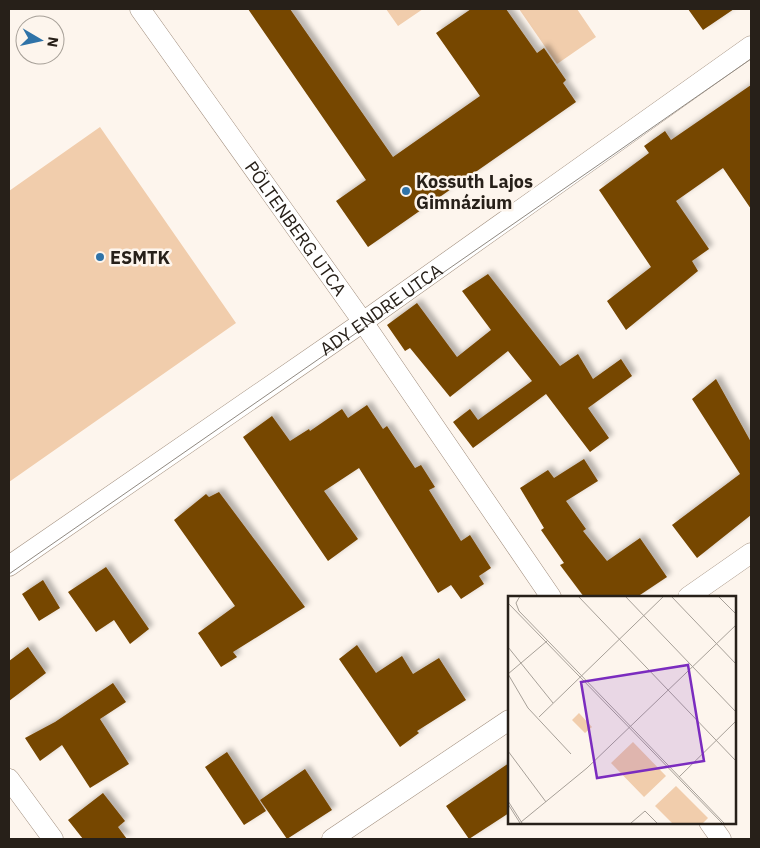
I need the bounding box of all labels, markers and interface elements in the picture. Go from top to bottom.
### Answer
north arrow [15,15,65,65]
text: N [43,36,63,48]
street label: PÖLTENBERG UTCA [240,156,352,300]
place label: Kossuth Lajos Gimnázium [416,170,533,214]
marker: Kossuth Lajos Gimnázium [400,185,412,197]
place label: ESMTK [110,246,170,269]
marker: ESMTK [94,251,106,263]
street label: ADY ENDRE UTCA [315,258,447,360]
inset map [508,596,735,823]

